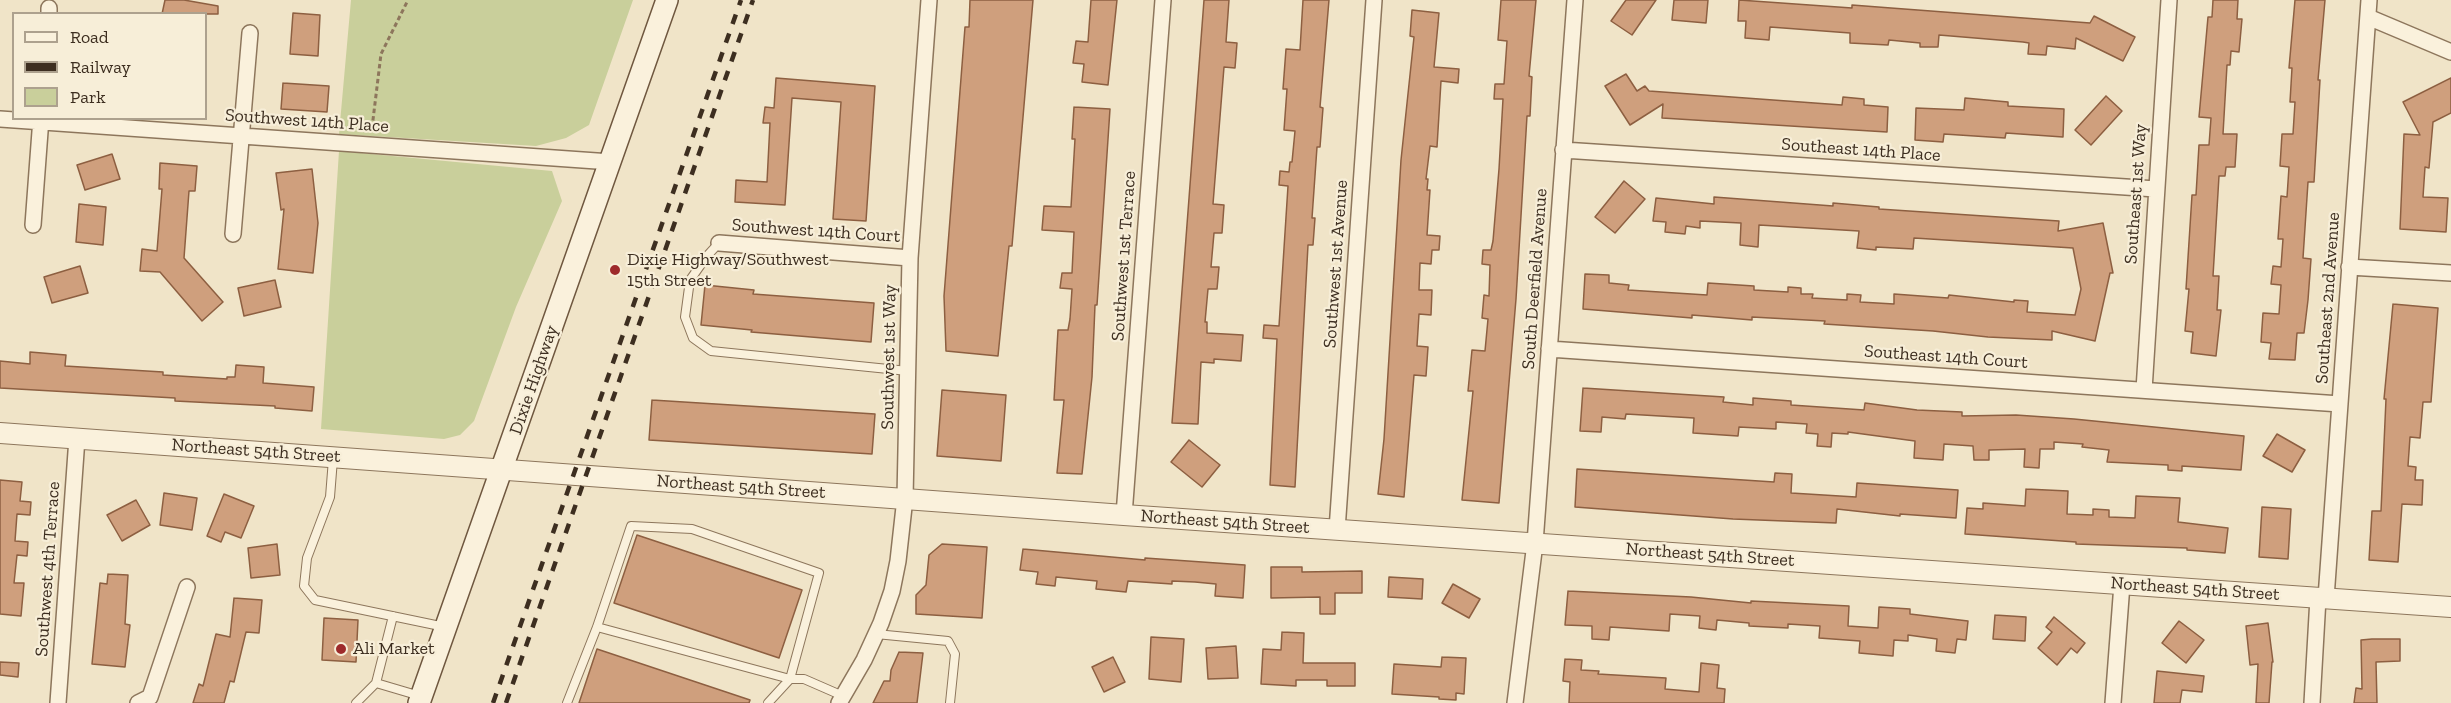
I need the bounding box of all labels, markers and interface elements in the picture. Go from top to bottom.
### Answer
legend [12,12,207,120]
text: Road [70,26,109,48]
text: Railway [70,56,131,78]
text: Park [70,86,106,108]
street label: Southwest 14th Place [224,105,390,137]
street label: Southeast 1st Way [2120,123,2152,265]
street label: Southeast 14th Place [1781,134,1941,166]
street label: Southwest 1st Terrace [1107,170,1141,342]
street label: Southwest 1st Avenue [1319,179,1353,349]
street label: South Deerfield Avenue [1518,188,1552,370]
street label: Southeast 2nd Avenue [2311,211,2345,385]
street label: Southwest 14th Court [731,214,901,248]
place label: Dixie Highway/Southwest 15th Street [627,249,829,292]
marker: Dixie Highway/Southwest 15th Street [608,263,622,277]
street label: Southwest 1st Way [877,284,901,430]
street label: Dixie Highway [505,323,563,437]
street label: Southeast 14th Court [1863,341,2029,373]
street label: Northeast 54th Street [171,434,341,468]
street label: Northeast 54th Street [656,470,826,504]
street label: Southwest 4th Terrace [31,481,65,657]
street label: Northeast 54th Street [1140,505,1310,539]
street label: Northeast 54th Street [1625,538,1795,572]
street label: Northeast 54th Street [2110,572,2280,606]
place label: Ali Market [353,638,435,660]
marker: Ali Market [334,642,348,656]

